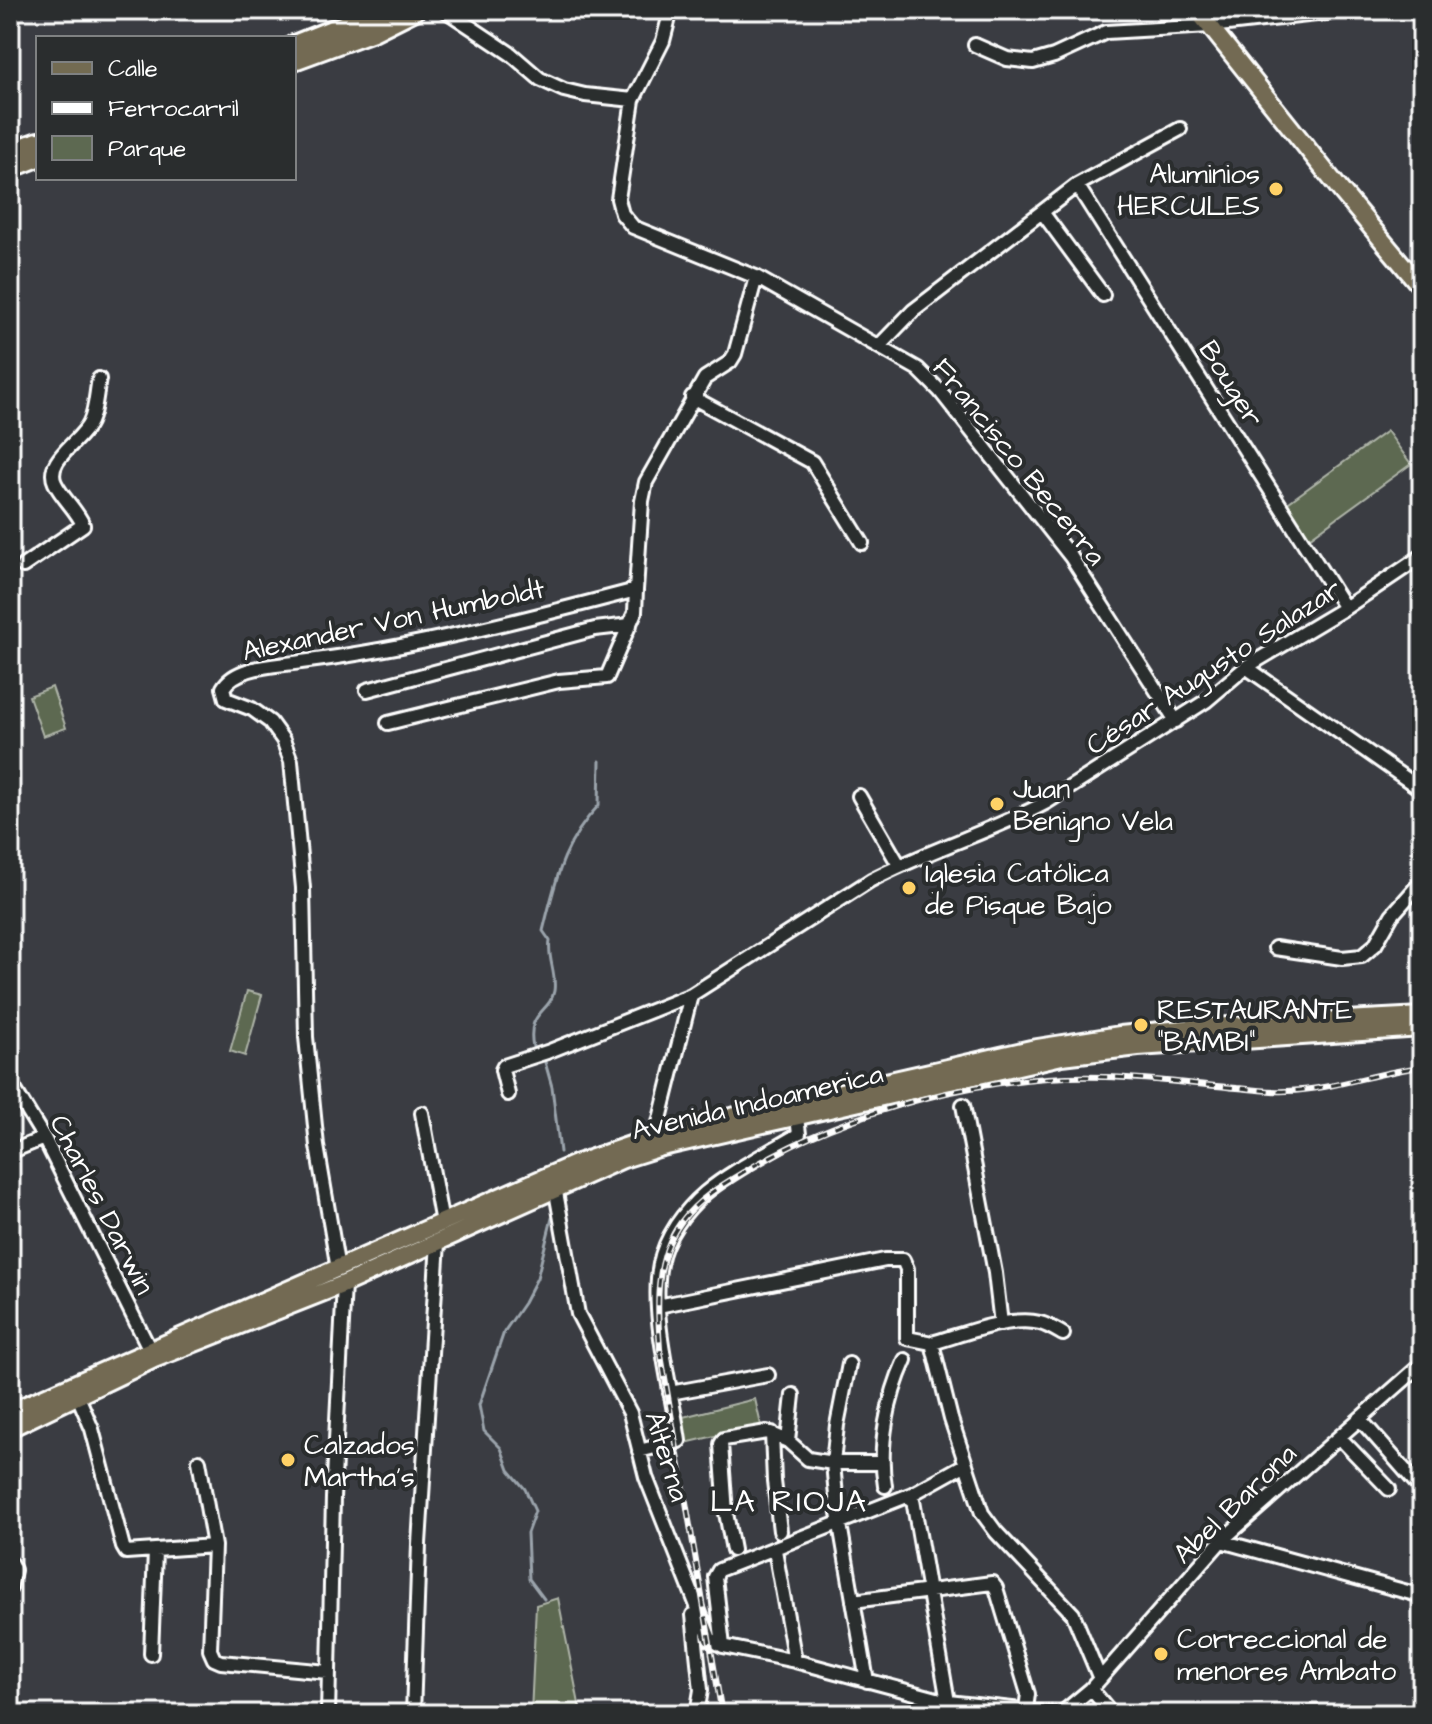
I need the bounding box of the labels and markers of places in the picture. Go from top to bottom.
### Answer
place label: Aluminios HERCULES [1117,155,1260,226]
marker: Aluminios HERCULES [1267,180,1285,198]
place label: Juan Benigno Vela [1013,770,1173,842]
marker: Juan Benigno Vela [988,795,1006,813]
place label: Iglesia Católica de Pisque Bajo [925,854,1112,925]
marker: Iglesia Católica de Pisque Bajo [900,879,918,897]
place label: RESTAURANTE "BAMBI" [1157,991,1353,1062]
marker: RESTAURANTE "BAMBI" [1132,1016,1150,1034]
place label: Calzados Martha’s [304,1426,415,1497]
marker: Calzados Martha’s [279,1451,297,1469]
place label: Correccional de menores Ambato [1177,1620,1397,1691]
marker: Correccional de menores Ambato [1152,1645,1170,1663]

